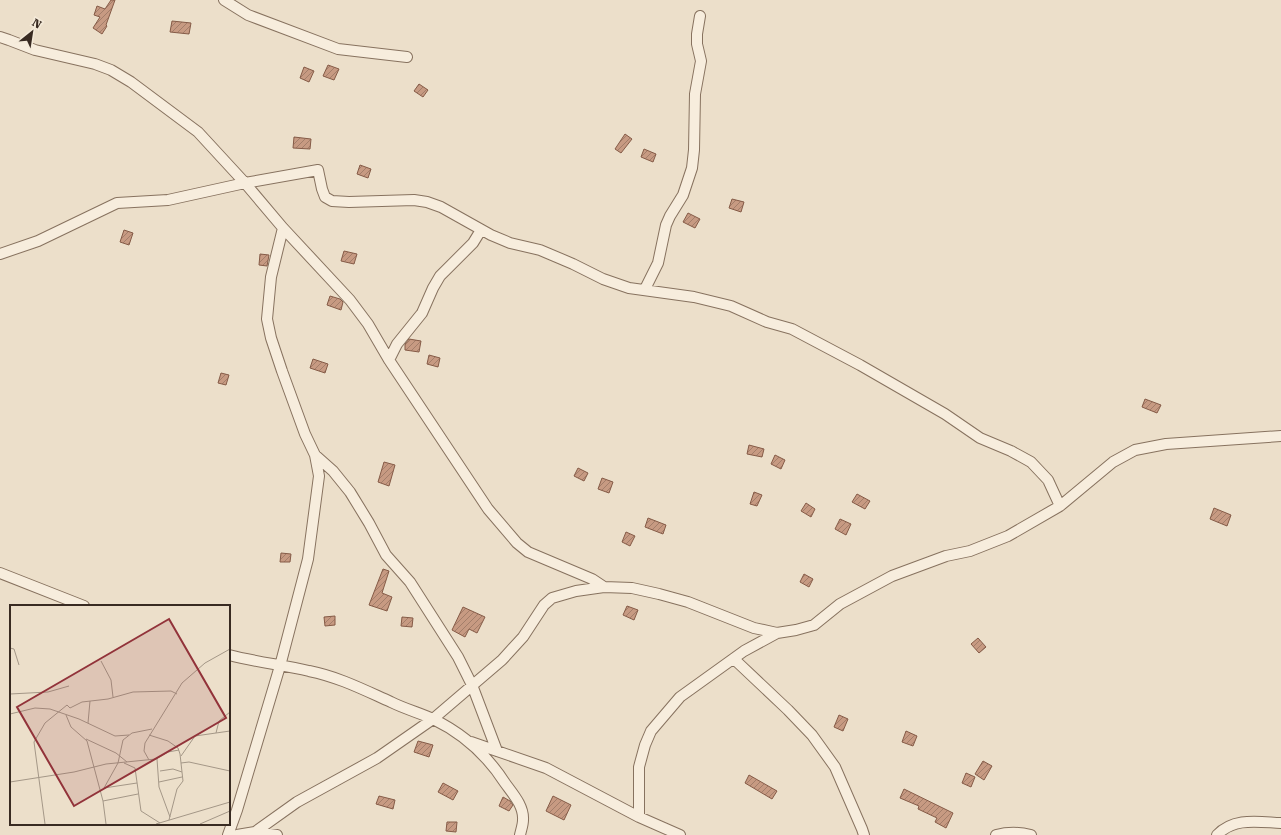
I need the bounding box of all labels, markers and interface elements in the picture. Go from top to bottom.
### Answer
north arrow [12,12,52,52]
text: N [30,16,44,32]
inset map [10,605,230,825]

